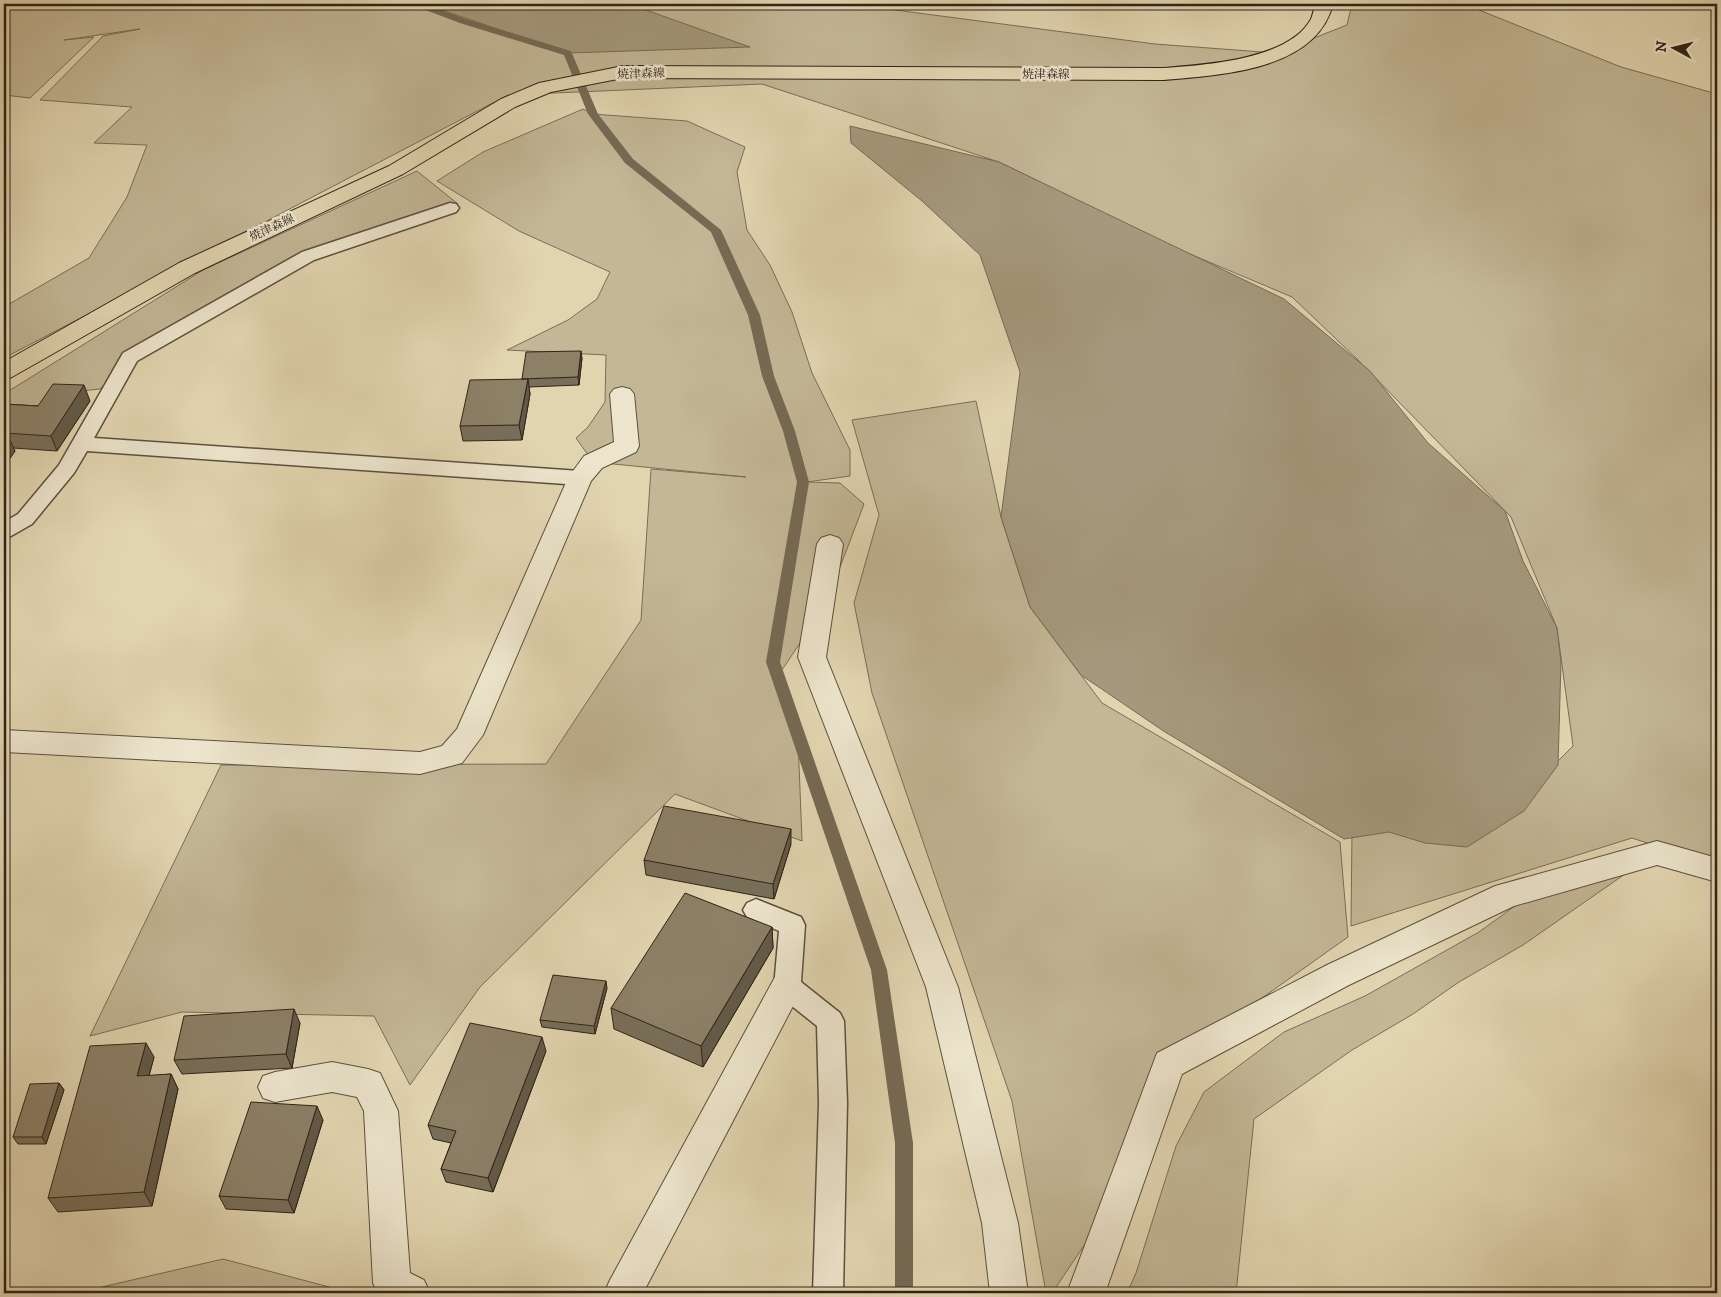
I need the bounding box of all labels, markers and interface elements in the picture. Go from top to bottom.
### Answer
north arrow [1648,22,1698,72]
text: N [1652,39,1672,53]
street label: 焼津森線 [617,66,665,82]
street label: 焼津森線 [1022,67,1070,82]
street label: 焼津森線 [247,211,297,245]

